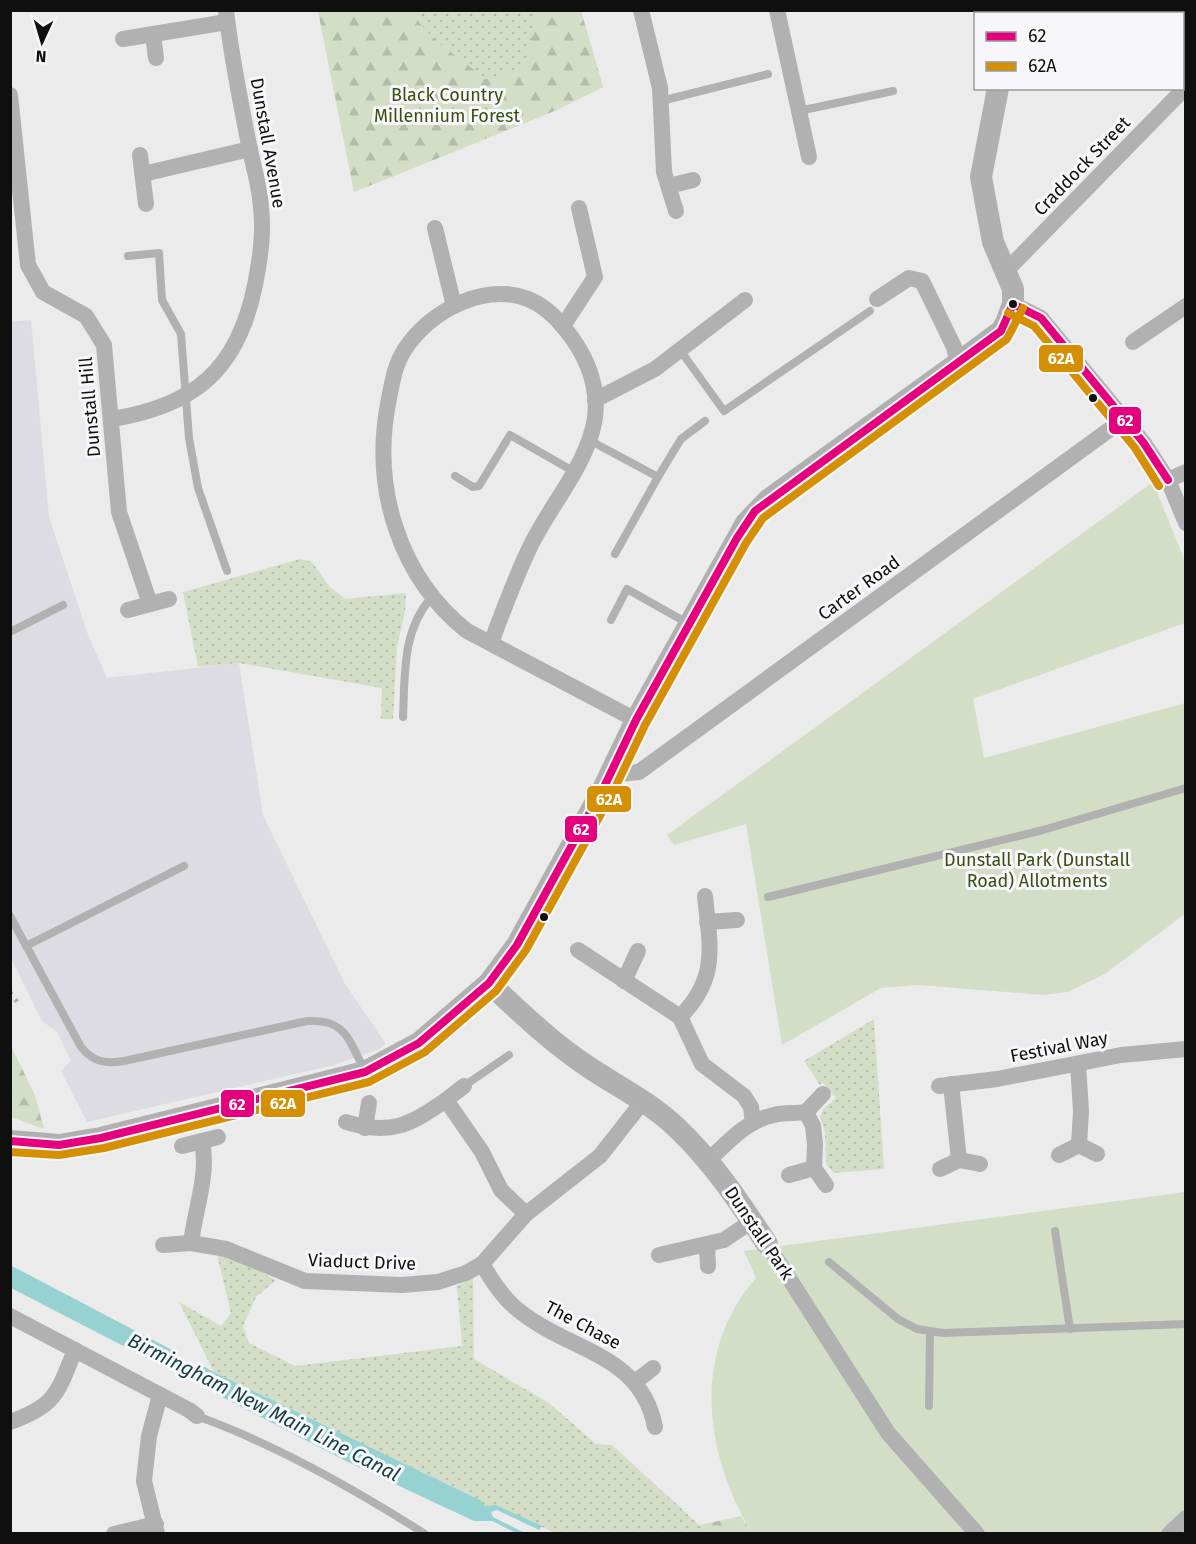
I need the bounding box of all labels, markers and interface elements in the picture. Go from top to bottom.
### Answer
north arrow [12,12,72,72]
legend [974,12,1184,90]
text: 62 [1028,25,1046,47]
text: N [35,47,47,66]
text: 62A [1028,55,1057,77]
street label: Dunstall Avenue [246,76,290,210]
park label: Black Country Millennium Forest [374,84,521,127]
street label: Craddock Street [1029,111,1135,220]
unlabelled marker [1007,298,1019,310]
line badge: 62A [1038,344,1084,373]
text: 62A [1048,349,1075,368]
street label: Dunstall Hill [75,356,105,458]
unlabelled marker [1087,392,1099,404]
line badge: 62 [1108,406,1142,435]
text: 62 [1116,411,1134,430]
street label: Carter Road [814,551,904,625]
line badge: 62A [586,785,632,813]
text: 62A [596,790,623,809]
line badge: 62 [564,815,598,843]
text: 62 [572,820,590,839]
park label: Dunstall Park (Dunstall Road) Allotments [944,849,1130,892]
unlabelled marker [538,911,550,923]
street label: Festival Way [1008,1027,1110,1067]
line badge: 62 [220,1089,255,1118]
line badge: 62A [260,1089,306,1118]
text: 62A [270,1094,297,1113]
text: 62 [228,1095,246,1114]
street label: Dunstall Park [720,1182,799,1284]
street label: Viaduct Drive [308,1249,416,1275]
street label: The Chase [541,1296,625,1354]
water label: Birmingham New Main Line Canal [124,1328,404,1486]

